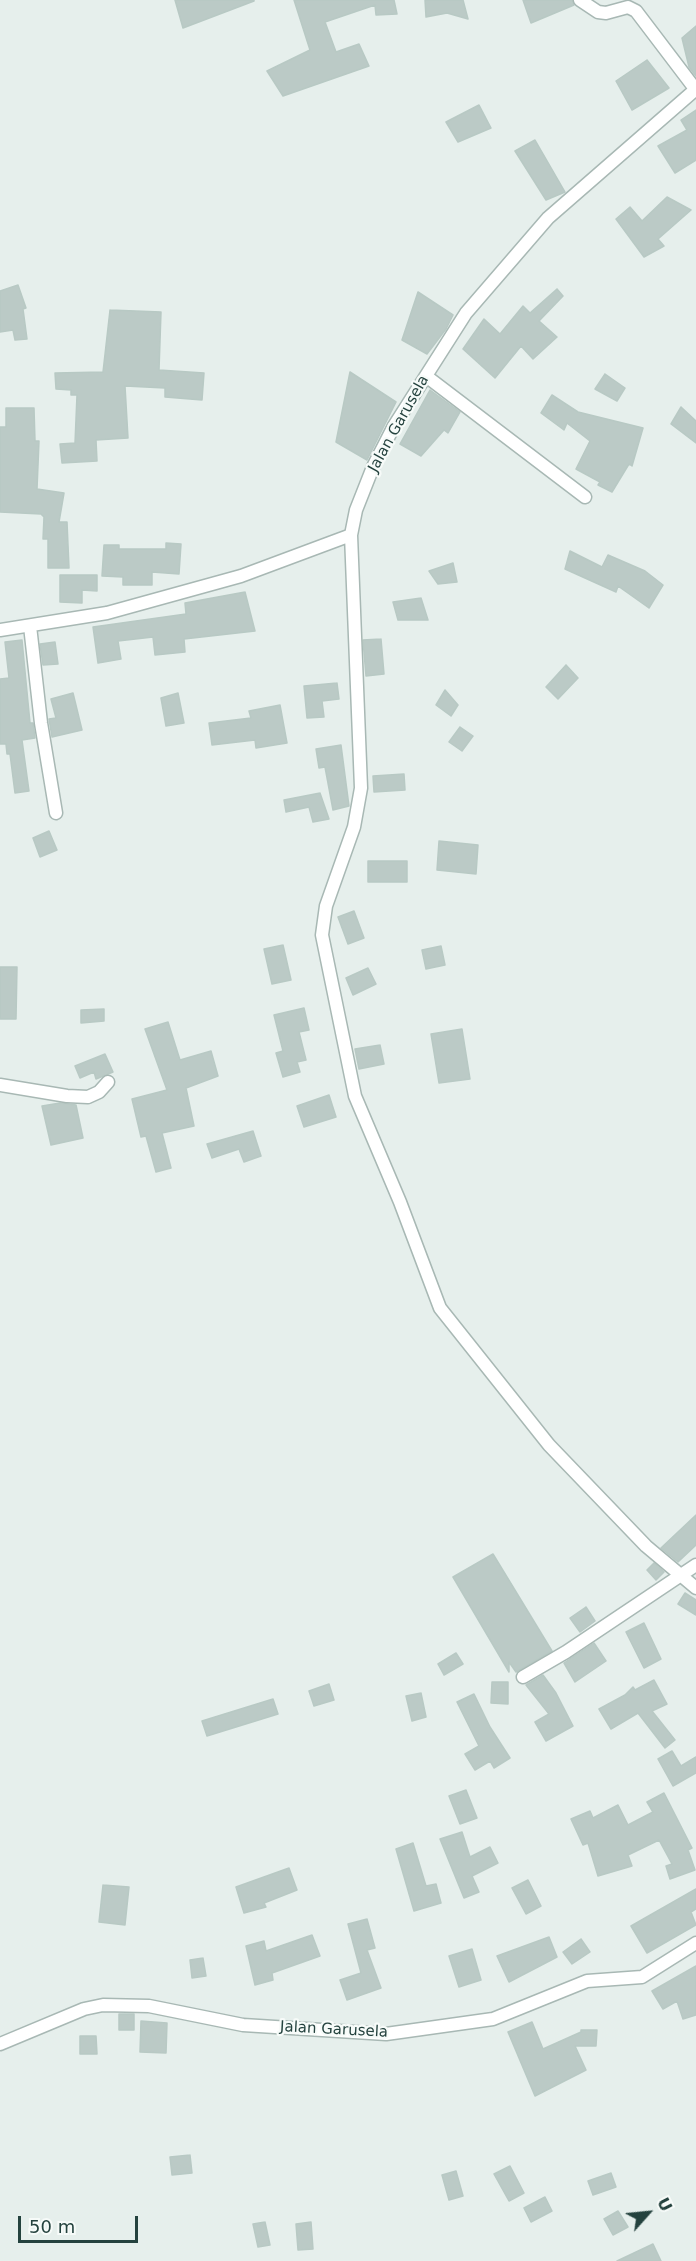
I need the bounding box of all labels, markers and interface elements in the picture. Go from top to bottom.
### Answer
street label: Jalan Garusela [365,372,433,476]
street label: Jalan Garusela [280,2018,388,2042]
north arrow [618,2183,678,2243]
text: U [653,2194,676,2215]
scale bar [21,2204,141,2242]
text: 50 m [29,2216,75,2237]

